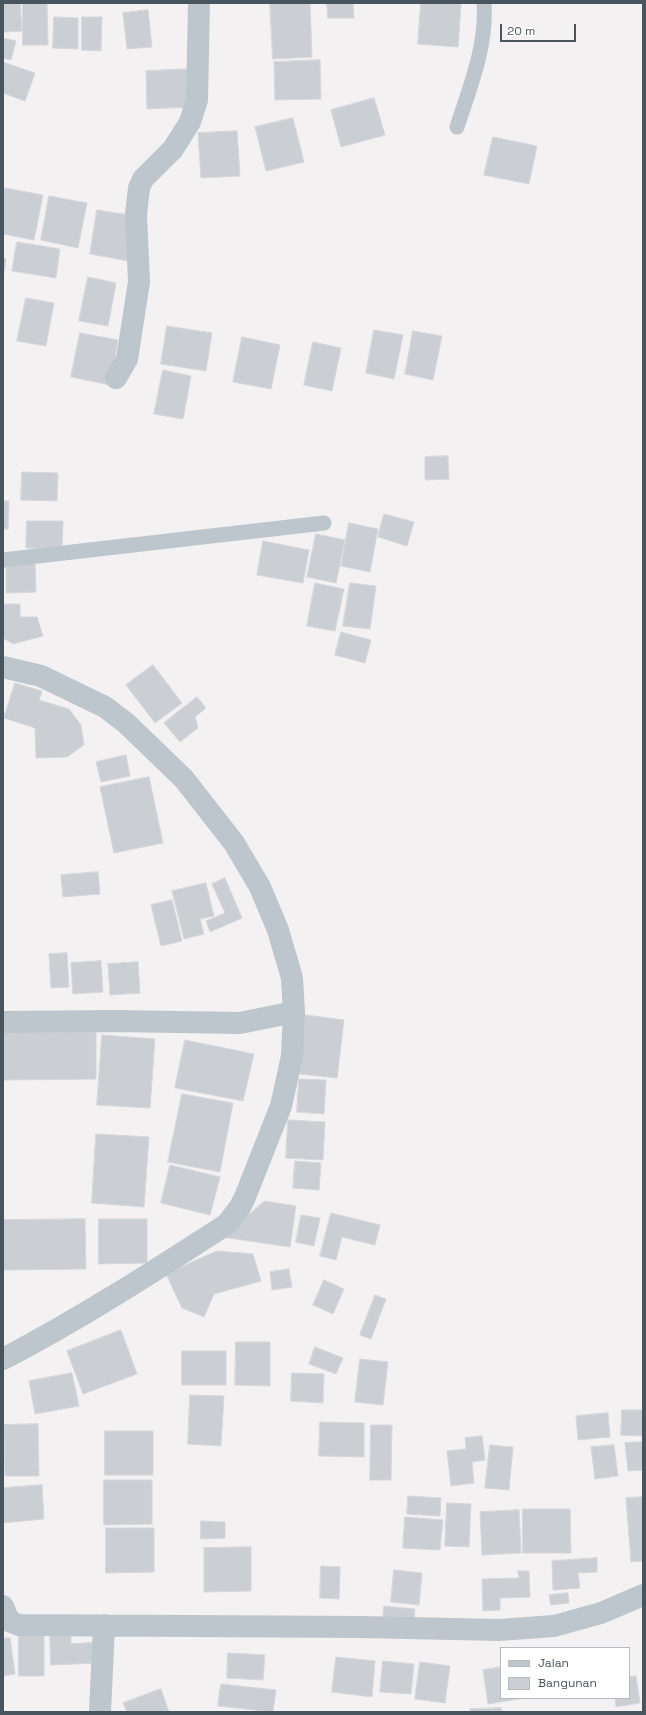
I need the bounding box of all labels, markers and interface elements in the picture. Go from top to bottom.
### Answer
scale bar [502,16,578,42]
text: 20 m [507,23,535,39]
legend [500,1647,630,1699]
text: Jalan [538,1655,569,1671]
text: Bangunan [538,1675,597,1691]

